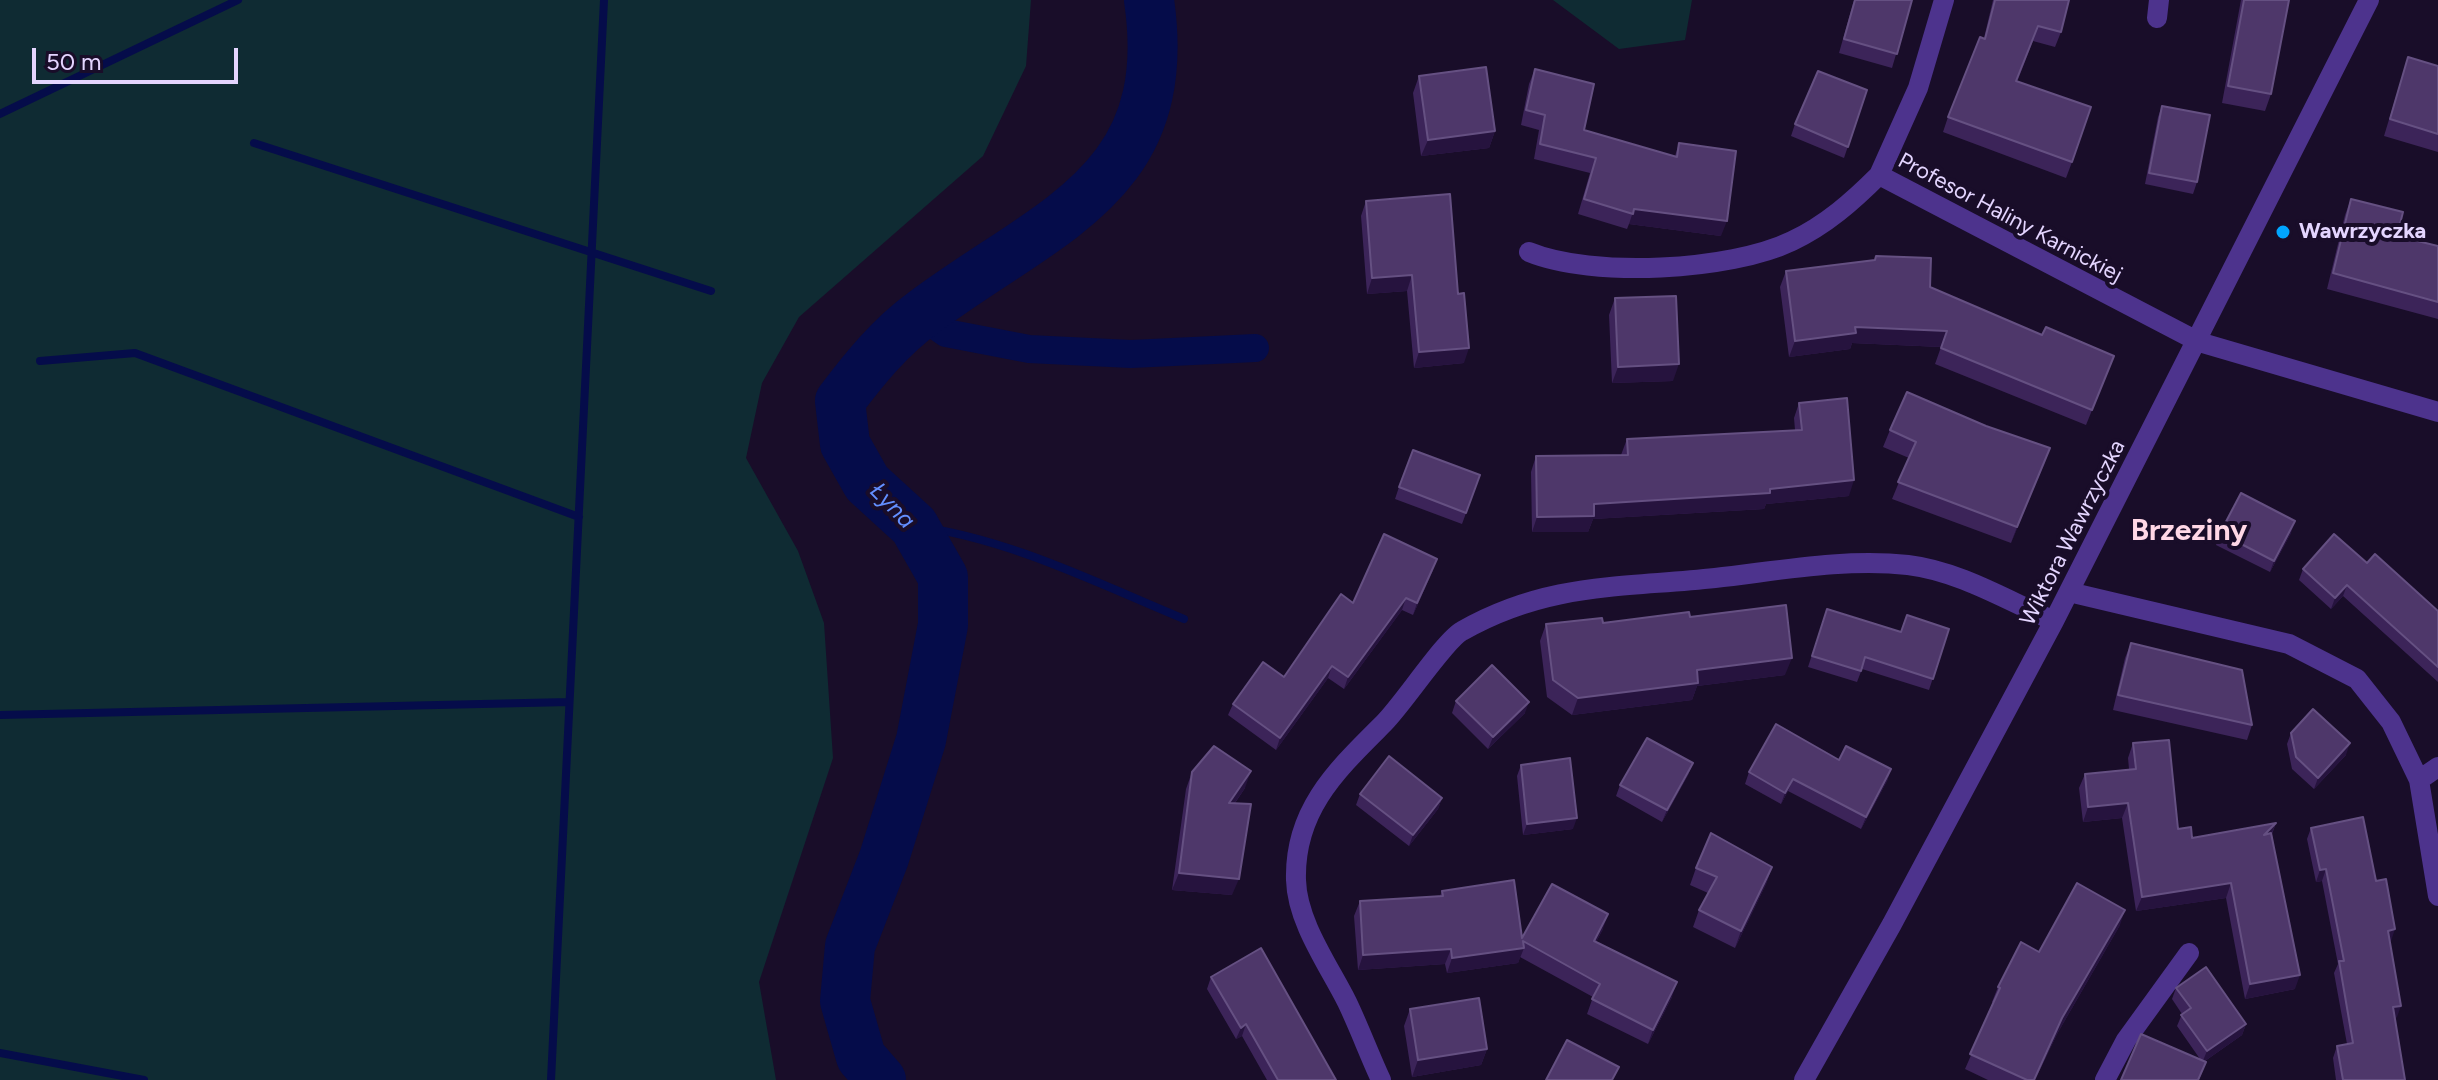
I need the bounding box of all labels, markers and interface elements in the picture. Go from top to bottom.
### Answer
scale bar [36,32,242,82]
text: 50 m [46,47,102,76]
street label: Profesor Haliny Karnickiej [1893,148,2127,288]
place label: Wawrzyczka [2299,219,2426,245]
marker: Wawrzyczka [2274,223,2292,241]
street label: Wiktora Wawrzyczka [2015,436,2131,630]
water label: Łyna [863,477,921,535]
district label: Brzeziny [2131,513,2247,549]

